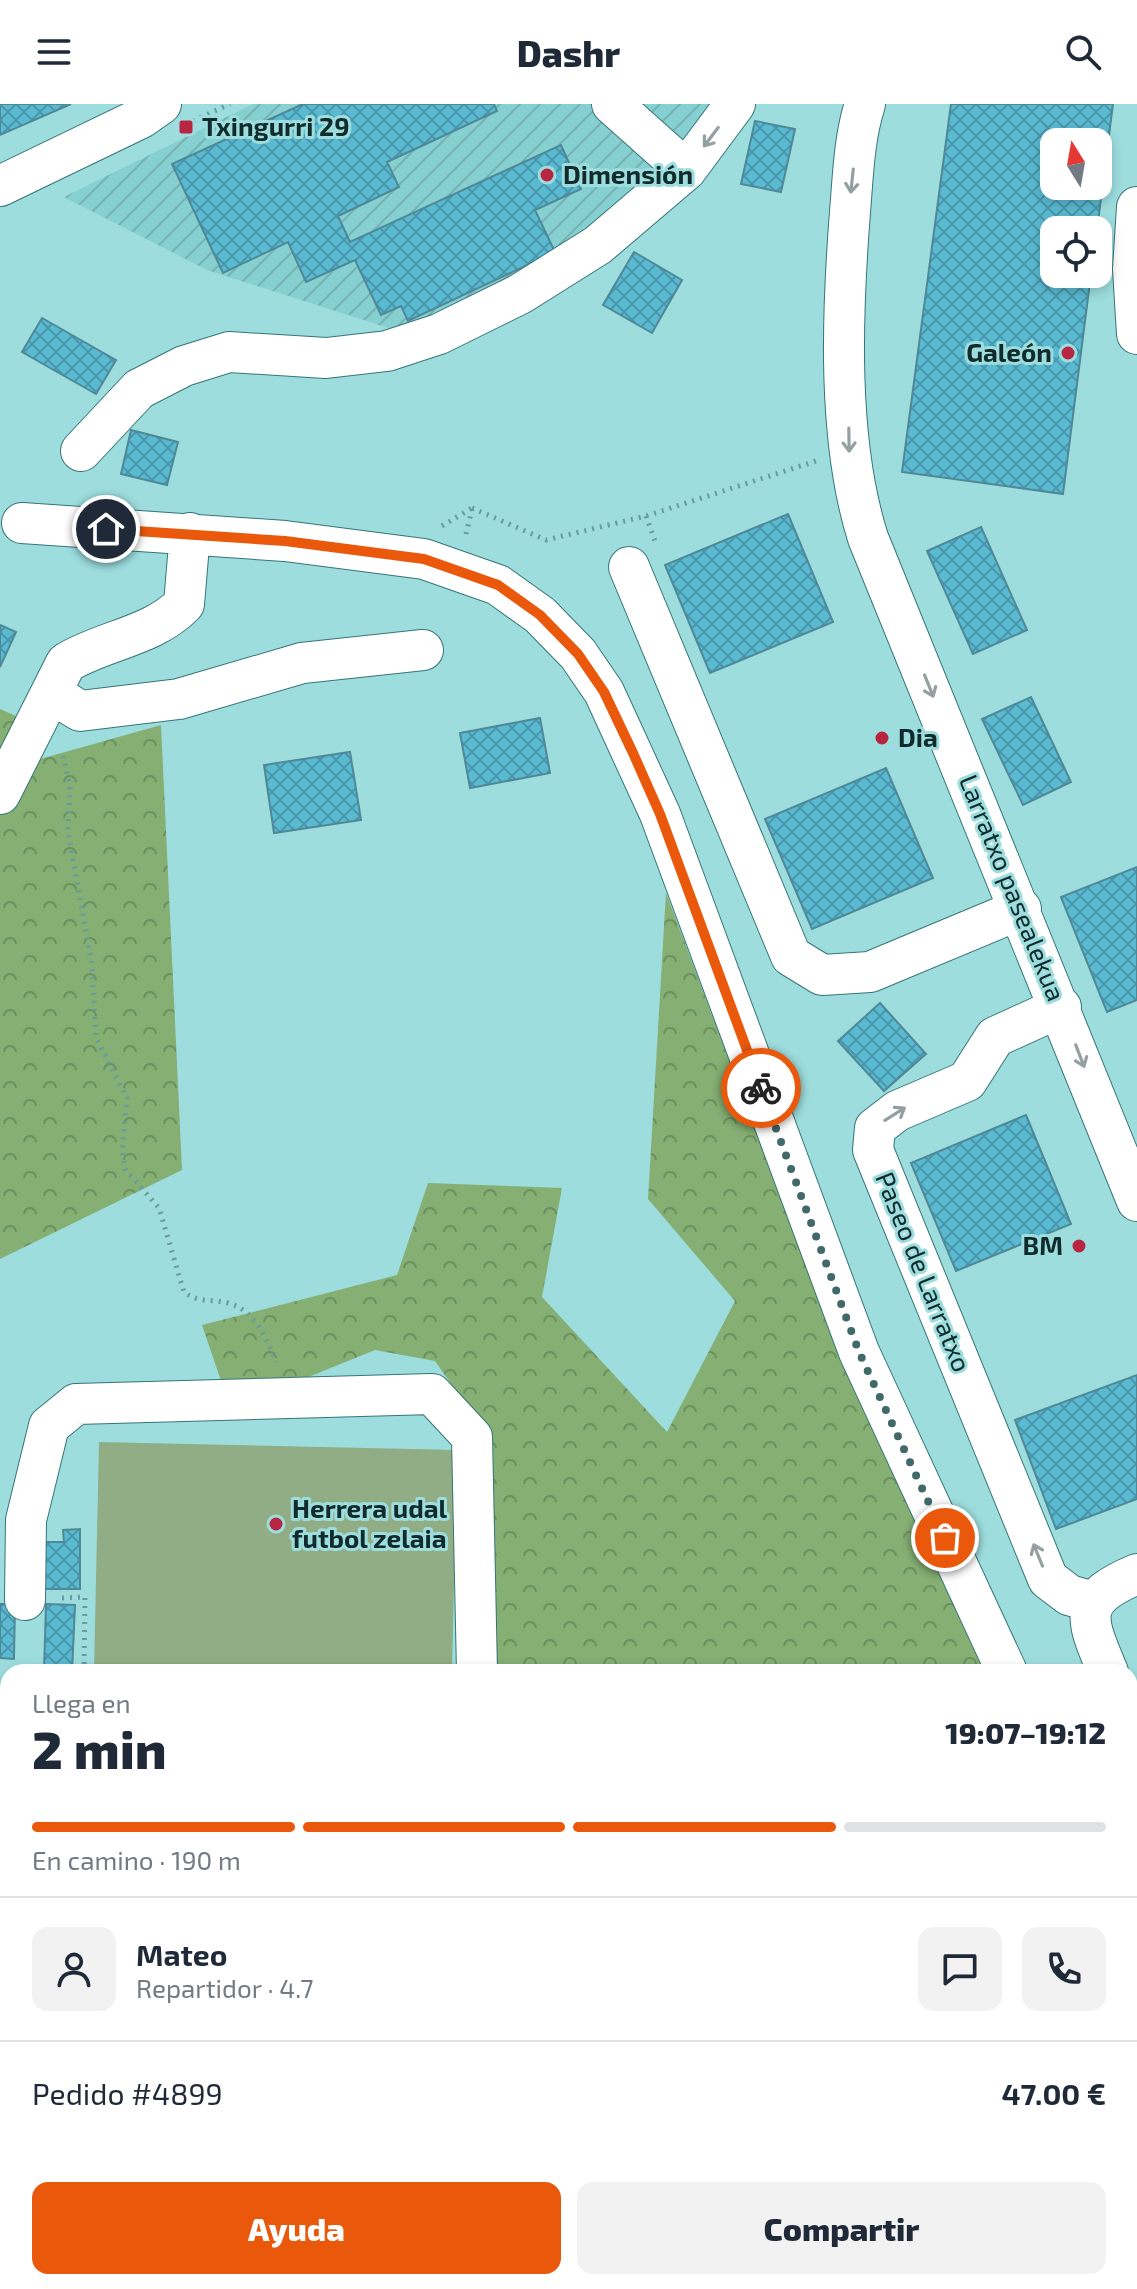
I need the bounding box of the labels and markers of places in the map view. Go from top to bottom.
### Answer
place label: Txingurri 29 [202,110,350,141]
marker: Txingurri 29 [177,118,195,136]
place label: Dimensión [563,158,693,189]
marker: Dimensión [538,166,556,184]
place label: Galeón [966,336,1052,367]
marker: Galeón [1059,344,1077,362]
pin [72,495,140,563]
place label: Dia [898,721,938,752]
marker: Dia [873,729,891,747]
place label: BM [1023,1229,1063,1260]
marker: BM [1070,1237,1088,1255]
place label: Herrera udal futbol zelaia [292,1492,447,1553]
pin [911,1504,979,1572]
marker: Herrera udal futbol zelaia [267,1515,285,1533]

